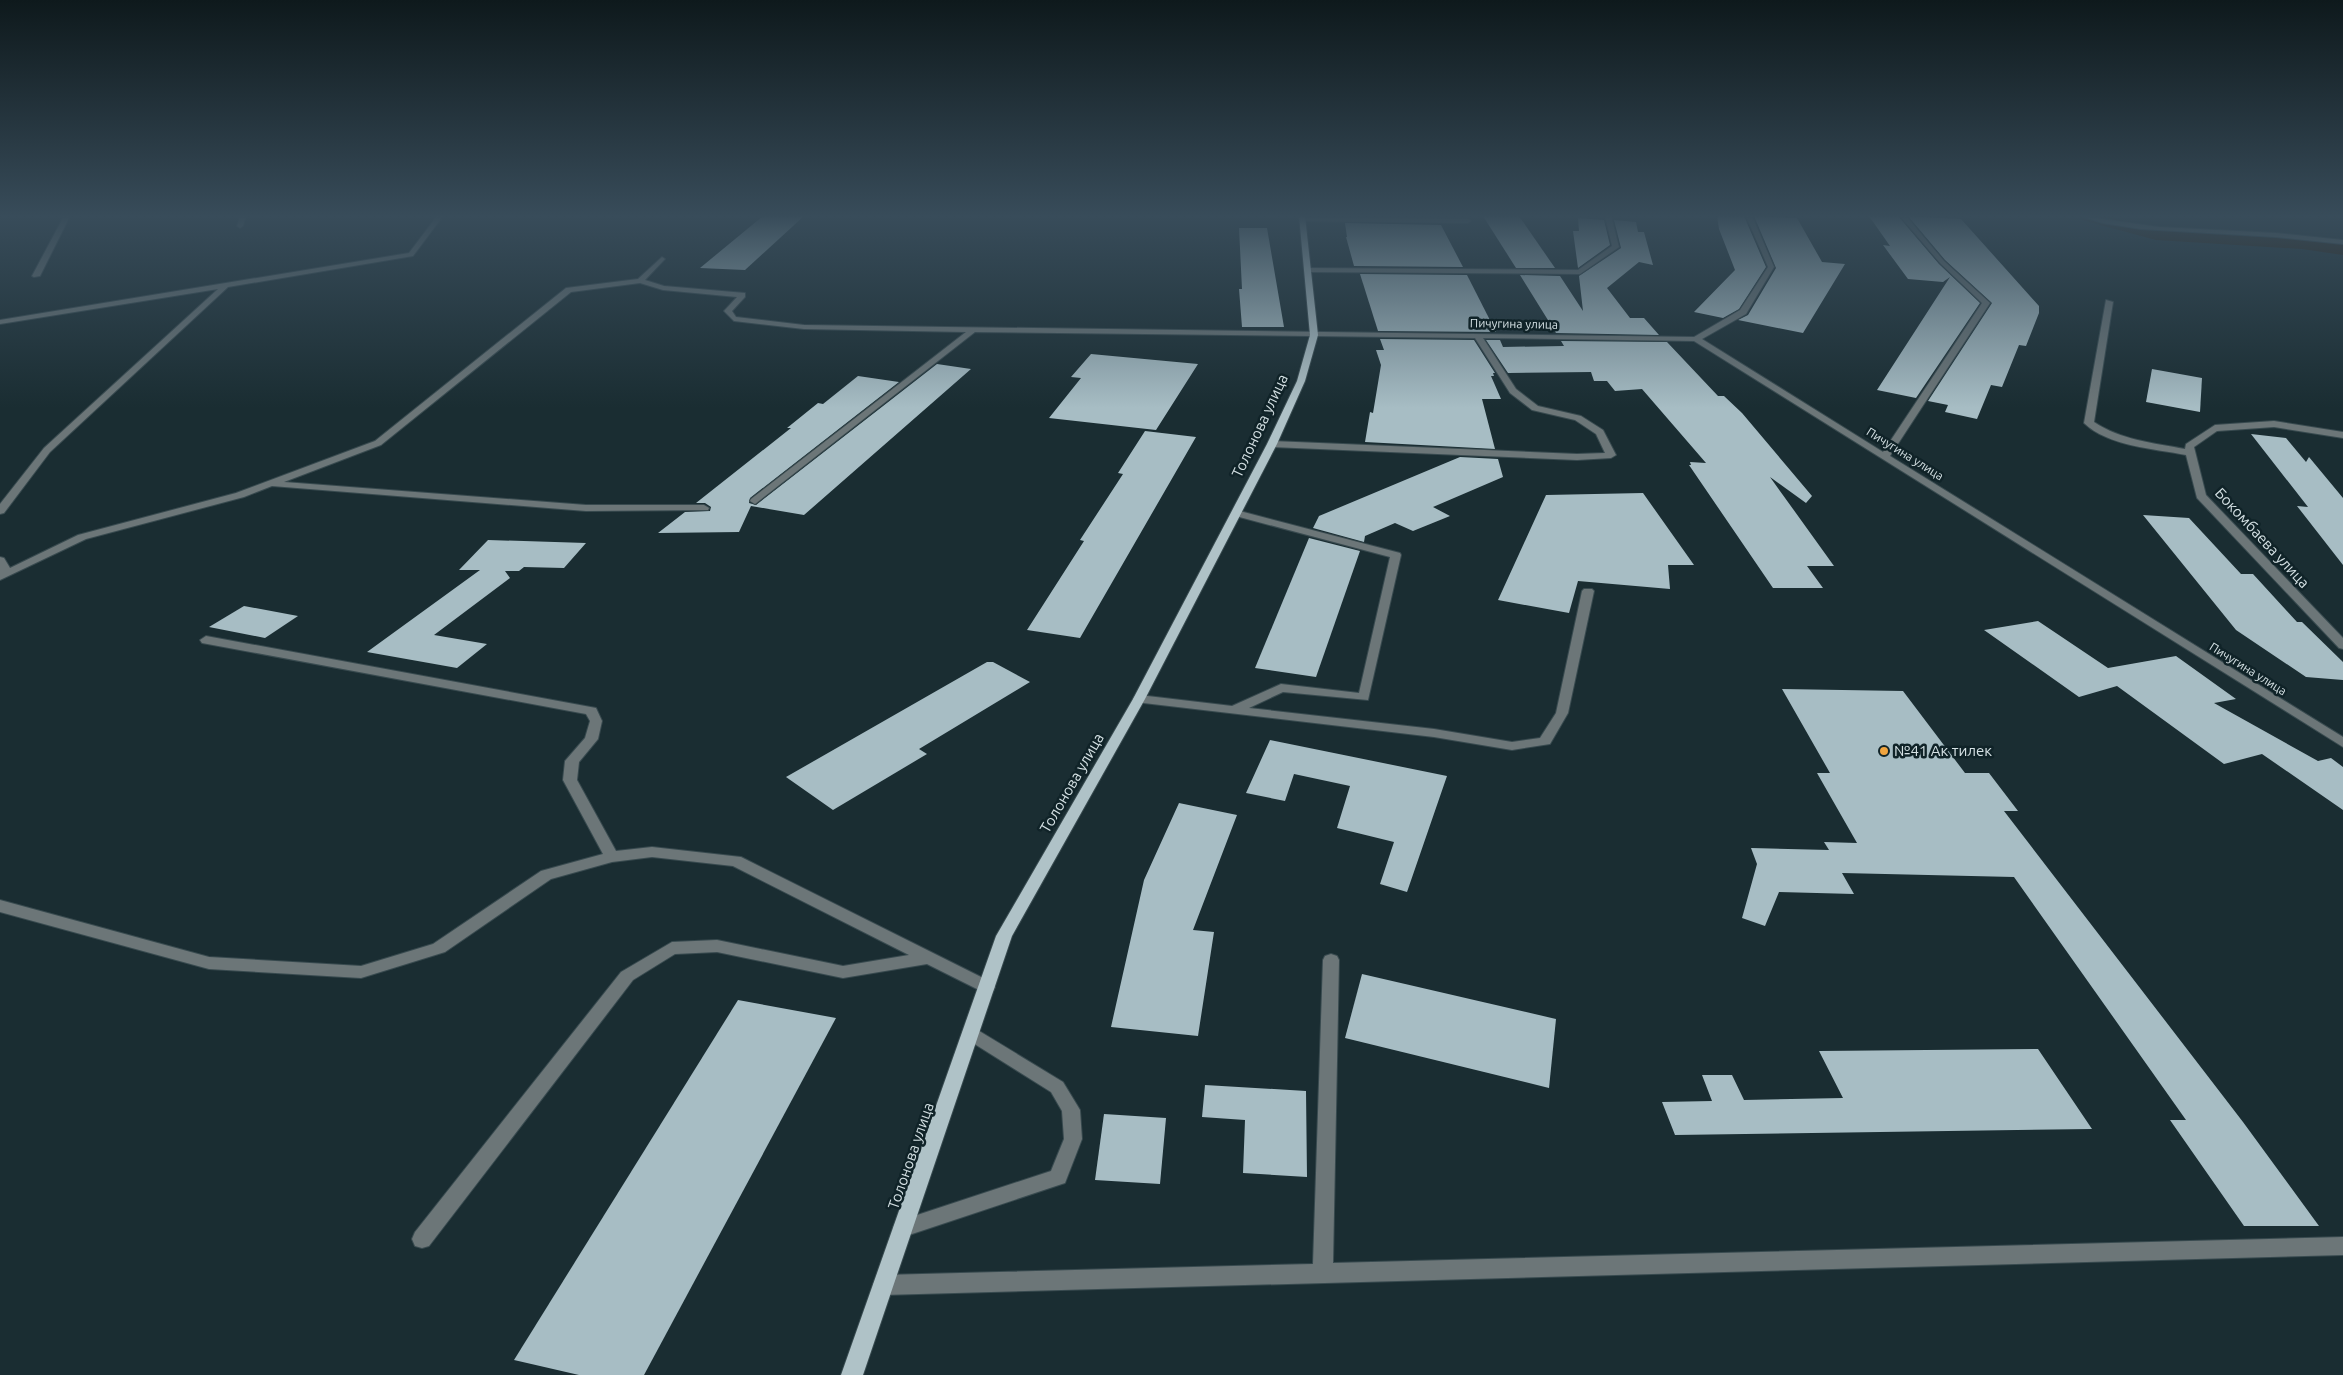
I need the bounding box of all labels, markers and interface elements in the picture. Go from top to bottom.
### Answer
street label: Пичугина улица [1470,316,1558,331]
street label: Толонова улица [1228,371,1291,480]
street label: Пичугина улица [1864,425,1946,482]
street label: Бокомбаева улица [2212,484,2313,591]
street label: Пичугина улица [2207,640,2289,697]
street label: Толонова улица [1036,730,1107,835]
place label: №41 Ак тилек [1894,742,1992,759]
marker: №41 Ак тилек [1878,745,1890,757]
street label: Толонова улица [884,1100,937,1212]

